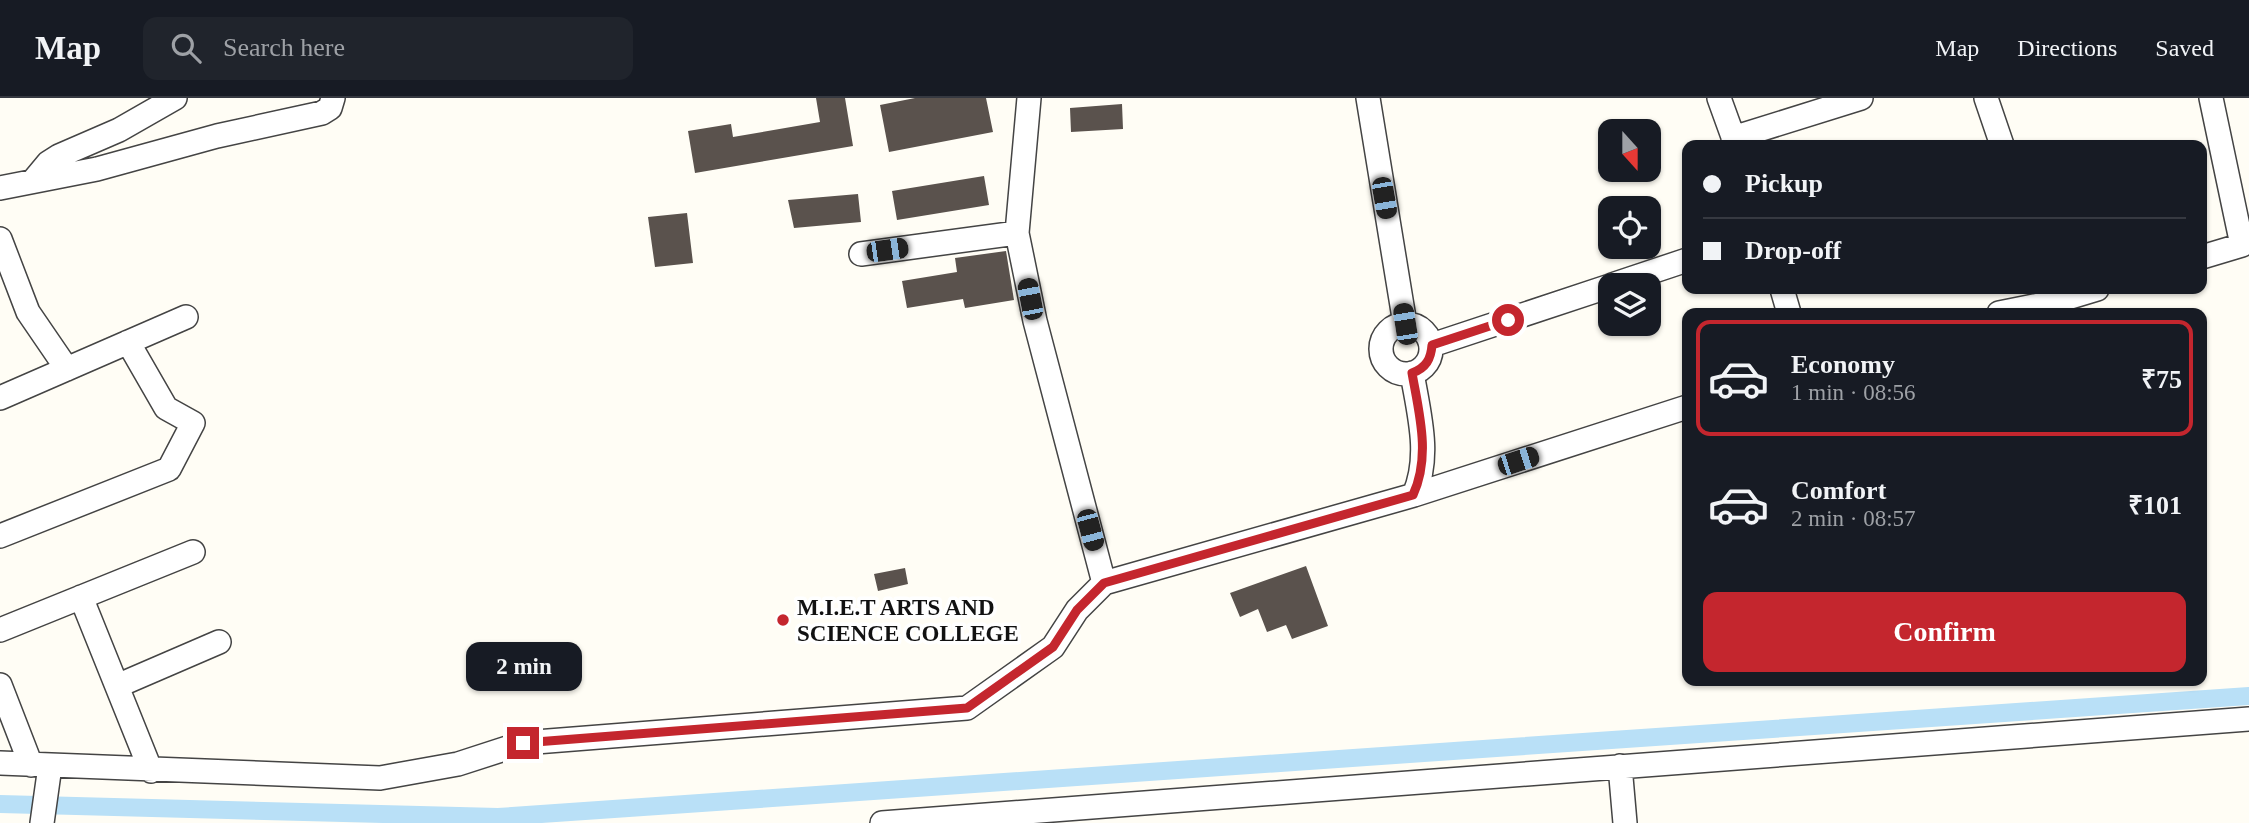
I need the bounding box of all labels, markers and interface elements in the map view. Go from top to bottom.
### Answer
search box [143,17,633,80]
icon: search [167,29,205,67]
text: Map [35,30,101,66]
text: Search here [223,33,345,62]
text: Map [1935,35,1979,61]
text: Directions [2017,35,2117,61]
text: Saved [2155,35,2214,61]
north arrow [1598,119,1661,182]
map controls [1598,119,1661,336]
text: Pickup [1745,169,1823,198]
car [1371,175,1398,221]
button: locate [1598,196,1661,259]
text: Drop-off [1745,236,1841,265]
car [865,237,910,263]
button: layers [1598,273,1661,336]
car [1016,276,1045,322]
car [1392,302,1419,346]
route start [1492,304,1524,336]
icon: car [1707,347,1770,410]
text: Economy [1791,350,1895,379]
text: ₹75 [2141,365,2182,394]
text: 1 min · 08:56 [1791,380,1916,405]
car [1495,445,1542,477]
icon: car [1707,473,1770,536]
text: Comfort [1791,476,1886,505]
text: ₹101 [2128,491,2182,520]
text: 2 min · 08:57 [1791,506,1916,531]
car [1075,507,1106,553]
button: Confirm [1703,592,2186,672]
place label: M.I.E.T ARTS AND SCIENCE COLLEGE [797,595,1019,646]
marker: M.I.E.T ARTS AND SCIENCE COLLEGE [775,612,791,628]
callout: 2 min [465,642,581,690]
text: 2 min [496,654,552,679]
route end [507,727,539,759]

